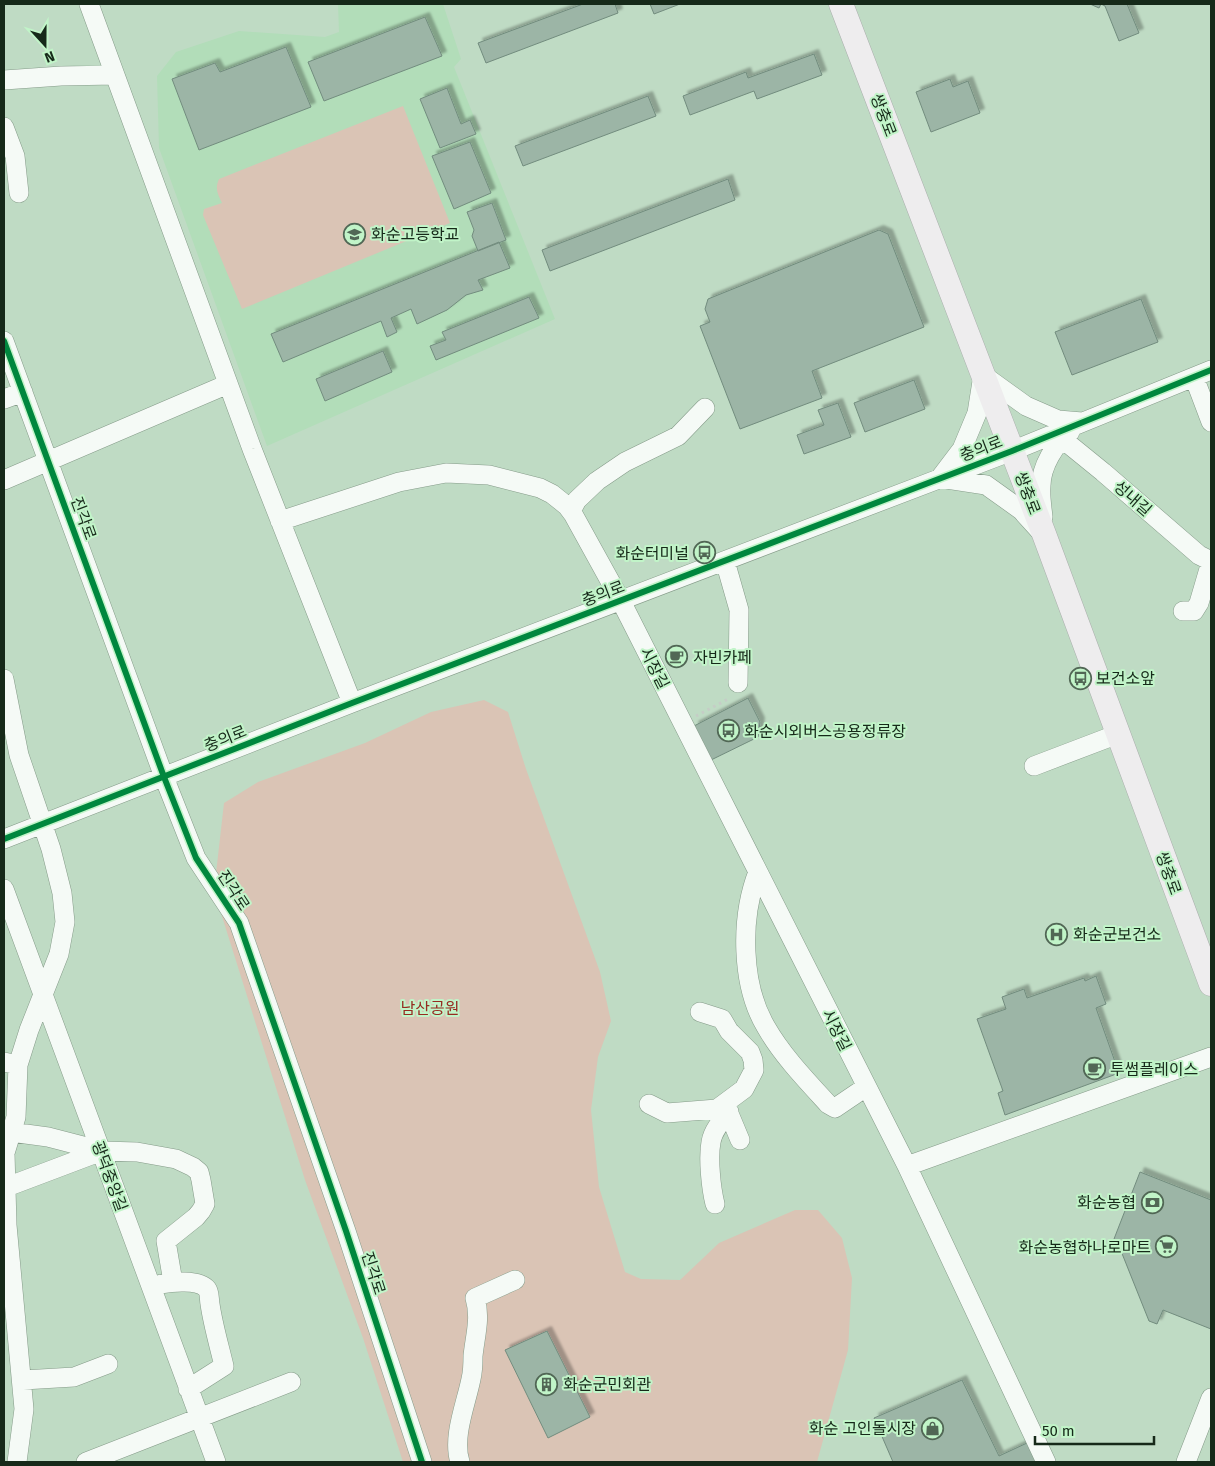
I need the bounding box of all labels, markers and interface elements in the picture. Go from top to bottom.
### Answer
north arrow [20,20,70,70]
text: N [42,47,57,66]
street label: 쌍충로 [867,91,900,139]
school or university icon: 화순고등학교 [343,222,367,246]
place label: 화순고등학교 [371,225,459,244]
street label: 충의로 [957,432,1005,465]
street label: 쌍충로 [1011,469,1044,517]
street label: 성내길 [1110,477,1156,520]
street label: 진각로 [67,494,100,542]
bus stop icon: 화순터미널 [693,541,717,565]
place label: 화순터미널 [615,544,689,563]
street label: 충의로 [579,577,627,610]
street label: 시장길 [636,644,673,692]
cafe icon: 자빈카페 [665,645,689,669]
place label: 자빈카페 [693,648,752,667]
bus stop icon: 보건소앞 [1068,666,1092,690]
place label: 보건소앞 [1096,669,1155,688]
bus stop icon: 화순시외버스공용정류장 [716,719,740,743]
street label: 충의로 [201,721,249,756]
place label: 화순시외버스공용정류장 [744,722,906,741]
street label: 쌍충로 [1152,849,1185,897]
street label: 진각로 [214,867,254,914]
hospital icon: 화순군보건소 [1045,922,1069,946]
place label: 화순군보건소 [1073,925,1161,944]
park label: 남산공원 [401,999,459,1018]
street label: 시장길 [818,1006,855,1054]
cafe icon: 투썸플레이스 [1082,1057,1106,1081]
place label: 투썸플레이스 [1110,1060,1198,1079]
street label: 광덕중앙길 [88,1138,131,1214]
bank icon: 화순농협 [1140,1190,1164,1214]
place label: 화순농협 [1077,1193,1136,1212]
supermarket icon: 화순농협하나로마트 [1155,1235,1179,1259]
place label: 화순농협하나로마트 [1019,1238,1151,1257]
street label: 진각로 [358,1249,389,1297]
building icon: 화순군민회관 [535,1372,559,1396]
place label: 화순군민회관 [563,1375,652,1394]
scale bar [1035,1414,1154,1446]
shop icon: 화순 고인돌시장 [920,1416,944,1440]
place label: 화순 고인돌시장 [809,1419,916,1438]
text: 50 m [1042,1422,1075,1440]

